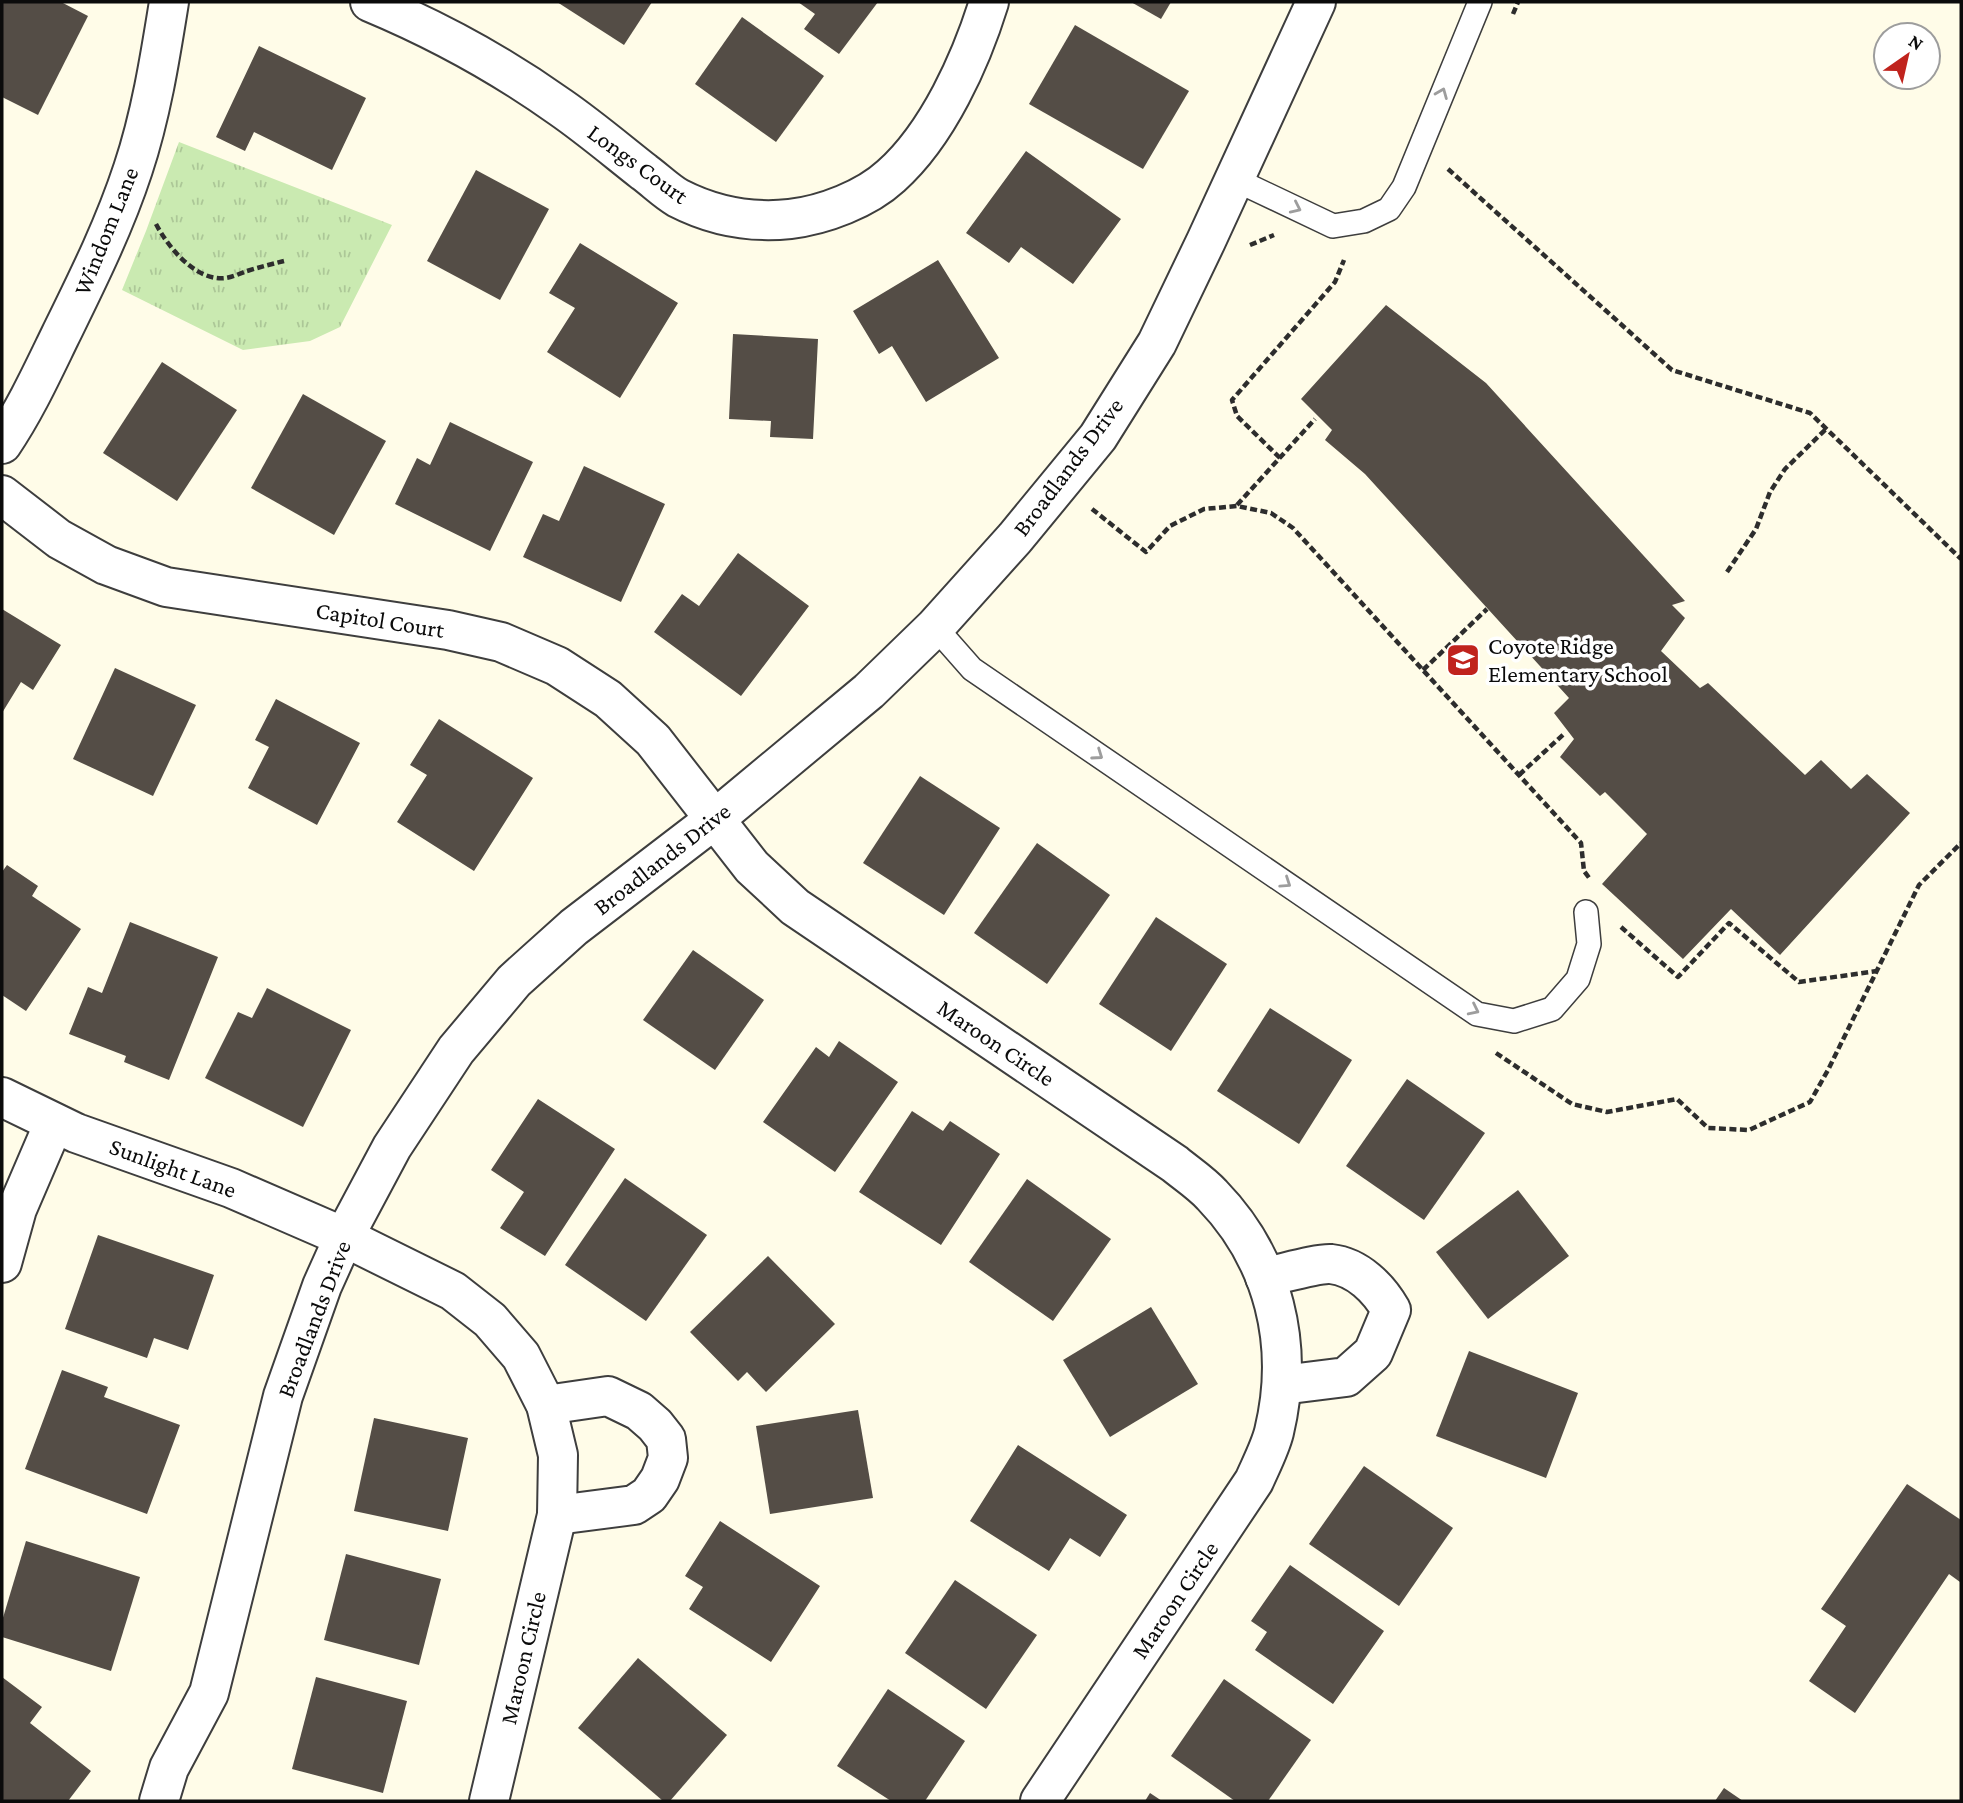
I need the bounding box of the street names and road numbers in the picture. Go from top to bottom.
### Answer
street label: Longs Court [583,118,695,210]
street label: Windom Lane [68,163,143,299]
street label: Broadlands Drive [1007,392,1128,541]
street label: Capitol Court [314,596,447,643]
street label: Broadlands Drive [588,797,735,920]
street label: Maroon Circle [933,994,1060,1092]
street label: Sunlight Lane [106,1132,240,1203]
street label: Broadlands Drive [271,1237,356,1401]
street label: Maroon Circle [1126,1536,1224,1663]
street label: Maroon Circle [494,1589,551,1727]

